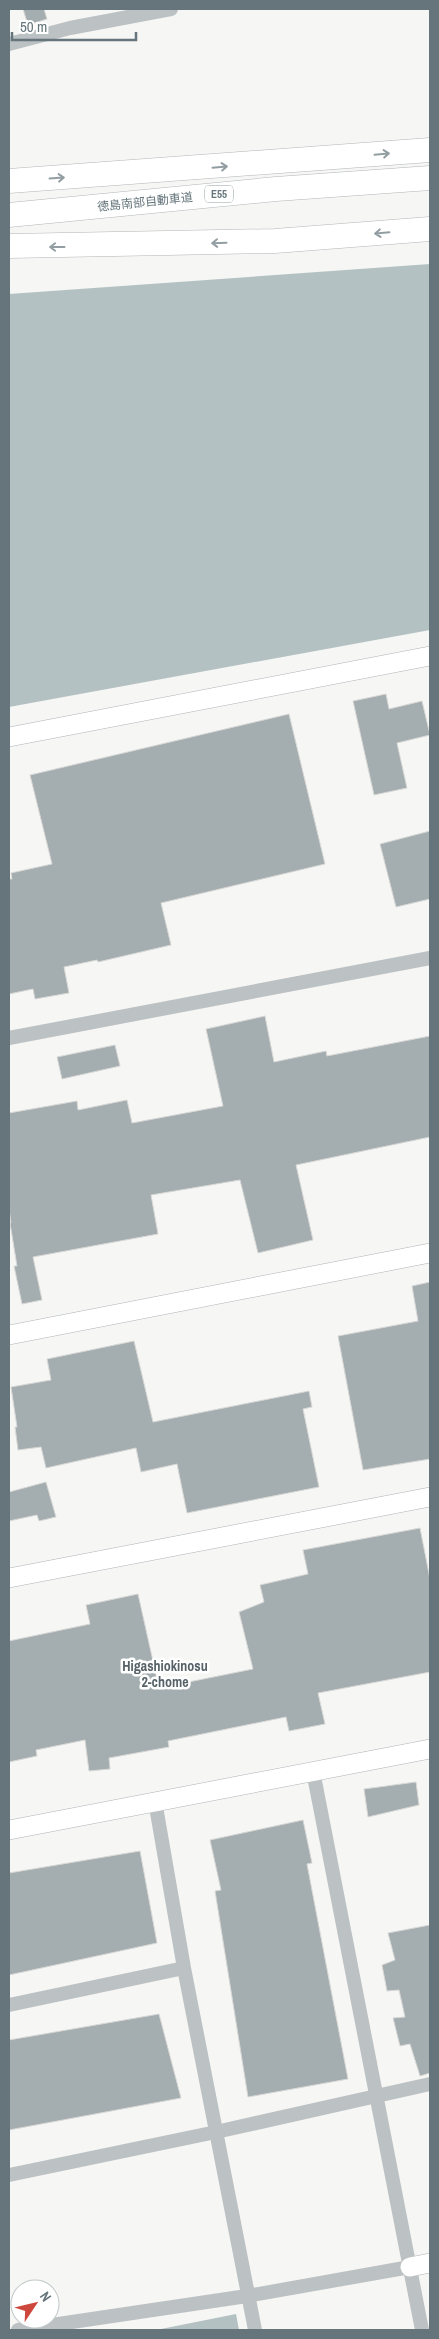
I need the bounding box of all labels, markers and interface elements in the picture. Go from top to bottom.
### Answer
scale bar [12,10,136,42]
text: 50 m [20,16,47,37]
one-way arrow [374,149,390,158]
one-way arrow [212,162,228,171]
one-way arrow [49,173,65,182]
road number: E55 [205,185,233,202]
street label: 徳島南部自動車道 [96,189,194,215]
one-way arrow [374,229,390,238]
one-way arrow [212,238,228,247]
one-way arrow [49,242,66,252]
district label: Higashiokinosu 2-chome [122,1657,208,1691]
north arrow [10,2279,60,2329]
text: N [36,2288,55,2305]

